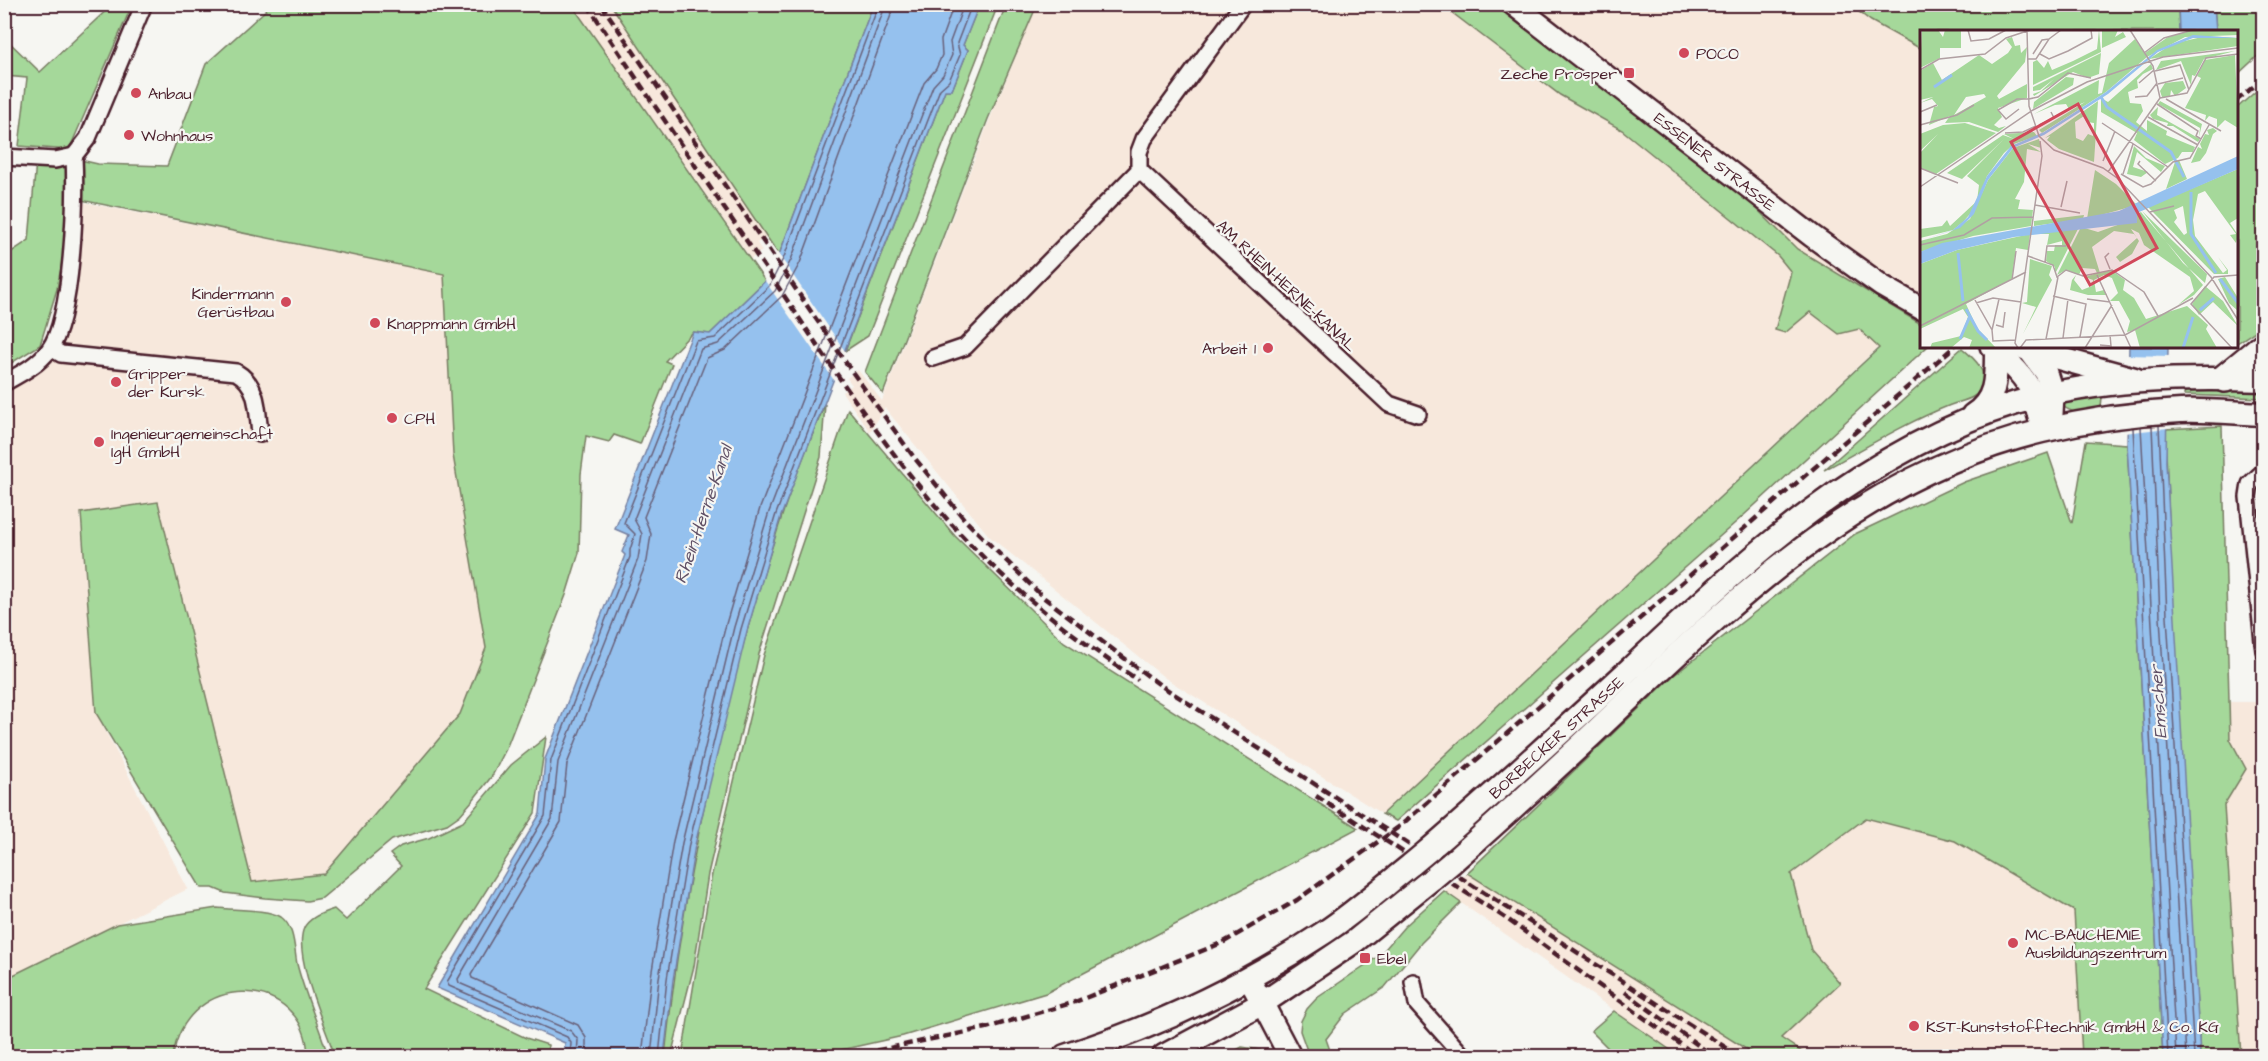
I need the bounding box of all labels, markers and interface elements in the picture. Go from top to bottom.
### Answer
inset map [1920,30,2238,348]
place label: POCO [1696,43,1739,65]
marker: POCO [1677,46,1691,60]
place label: Zeche Prosper [1500,63,1617,85]
marker: Zeche Prosper [1622,66,1636,80]
place label: Anbau [148,83,192,105]
marker: Anbau [129,86,143,100]
street label: ESSENER STRASSE [1649,107,1780,217]
place label: Wohnhaus [141,125,213,147]
marker: Wohnhaus [122,128,136,142]
street label: AM RHEIN-HERNE-KANAL [1211,215,1361,357]
place label: Kindermann Gerüstbau [192,283,274,323]
marker: Kindermann Gerüstbau [279,295,293,309]
place label: Knappmann GmbH [387,313,516,335]
marker: Knappmann GmbH [368,316,382,330]
place label: Arbeit 1 [1202,338,1256,360]
marker: Arbeit 1 [1261,341,1275,355]
place label: Gripper der Kursk [128,363,205,403]
marker: Gripper der Kursk [109,375,123,389]
place label: CPH [404,408,436,430]
marker: CPH [385,411,399,425]
place label: Ingenieurgemeinschaft IgH GmbH [111,423,274,464]
marker: Ingenieurgemeinschaft IgH GmbH [92,435,106,449]
water label: Rhein-Herne-Kanal [668,440,740,587]
water label: Emscher [2143,662,2174,740]
street label: BORBECKER STRASSE [1484,671,1629,804]
place label: MC-BAUCHEMIE Ausbildungszentrum [2025,924,2167,965]
marker: MC-BAUCHEMIE Ausbildungszentrum [2006,936,2020,950]
place label: Ebel [1377,948,1407,970]
marker: Ebel [1358,951,1372,965]
place label: KST-Kunststofftechnik GmbH & Co. KG [1926,1016,2219,1038]
marker: KST-Kunststofftechnik GmbH & Co. KG [1907,1019,1921,1033]

